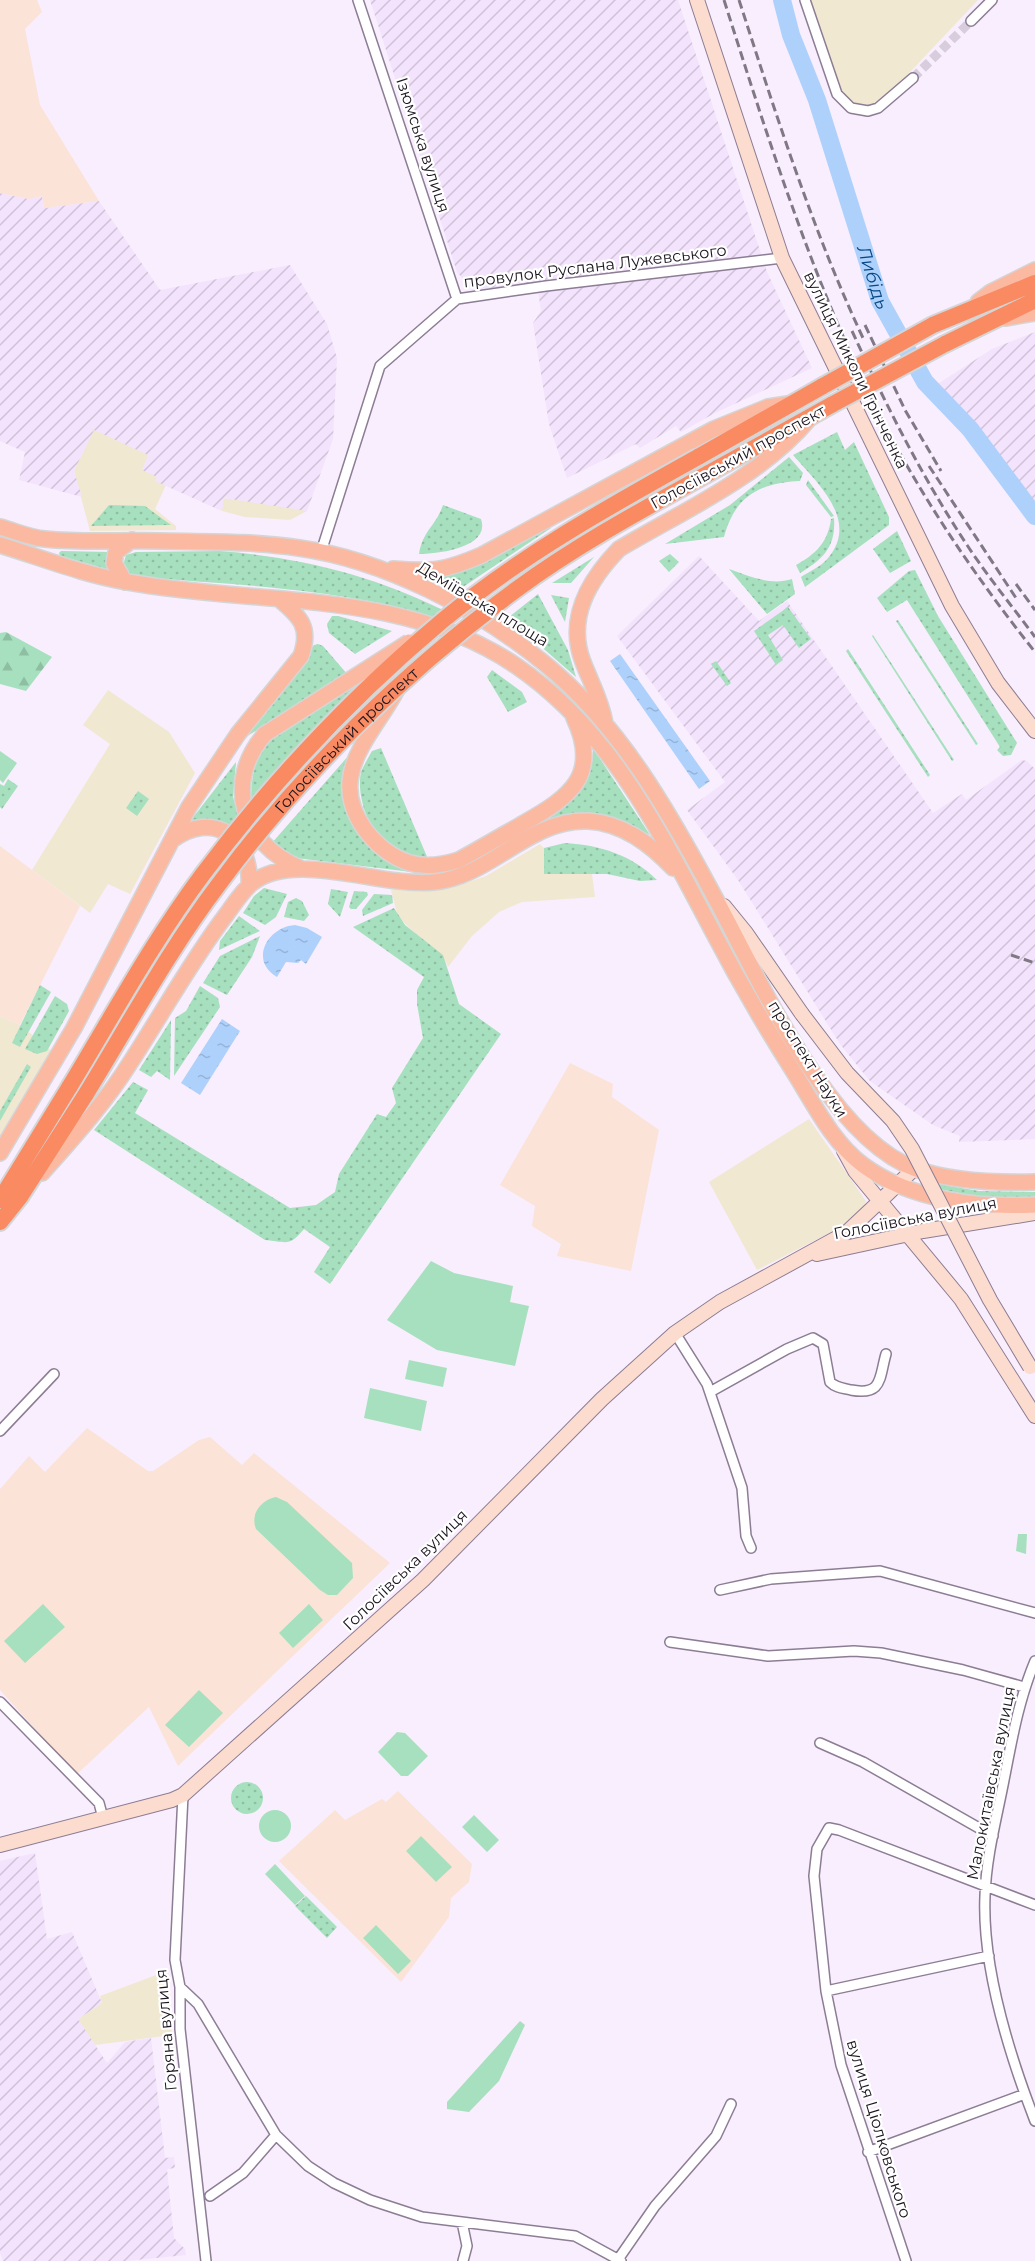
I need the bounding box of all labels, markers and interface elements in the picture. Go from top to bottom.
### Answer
street label: Ізюмська вулиця [392,75,454,215]
street label: провулок Руслана Лужевського [462,240,728,292]
water label: Либідь [852,242,893,313]
street label: вулиця Миколи Грінченка [800,268,912,472]
street label: Голосіївський проспект [647,401,829,513]
street label: Деміївська площа [414,557,552,651]
street label: Голосіївський проспект [270,663,422,817]
street label: проспект Науки [764,997,852,1121]
street label: Голосіївська вулиця [832,1193,998,1243]
street label: Голосіївська вулиця [339,1506,471,1634]
street label: Малокитаївська вулиця [963,1685,1019,1881]
street label: Горяна вулиця [151,1968,181,2092]
street label: вулиця Ціолковського [843,2037,915,2221]

